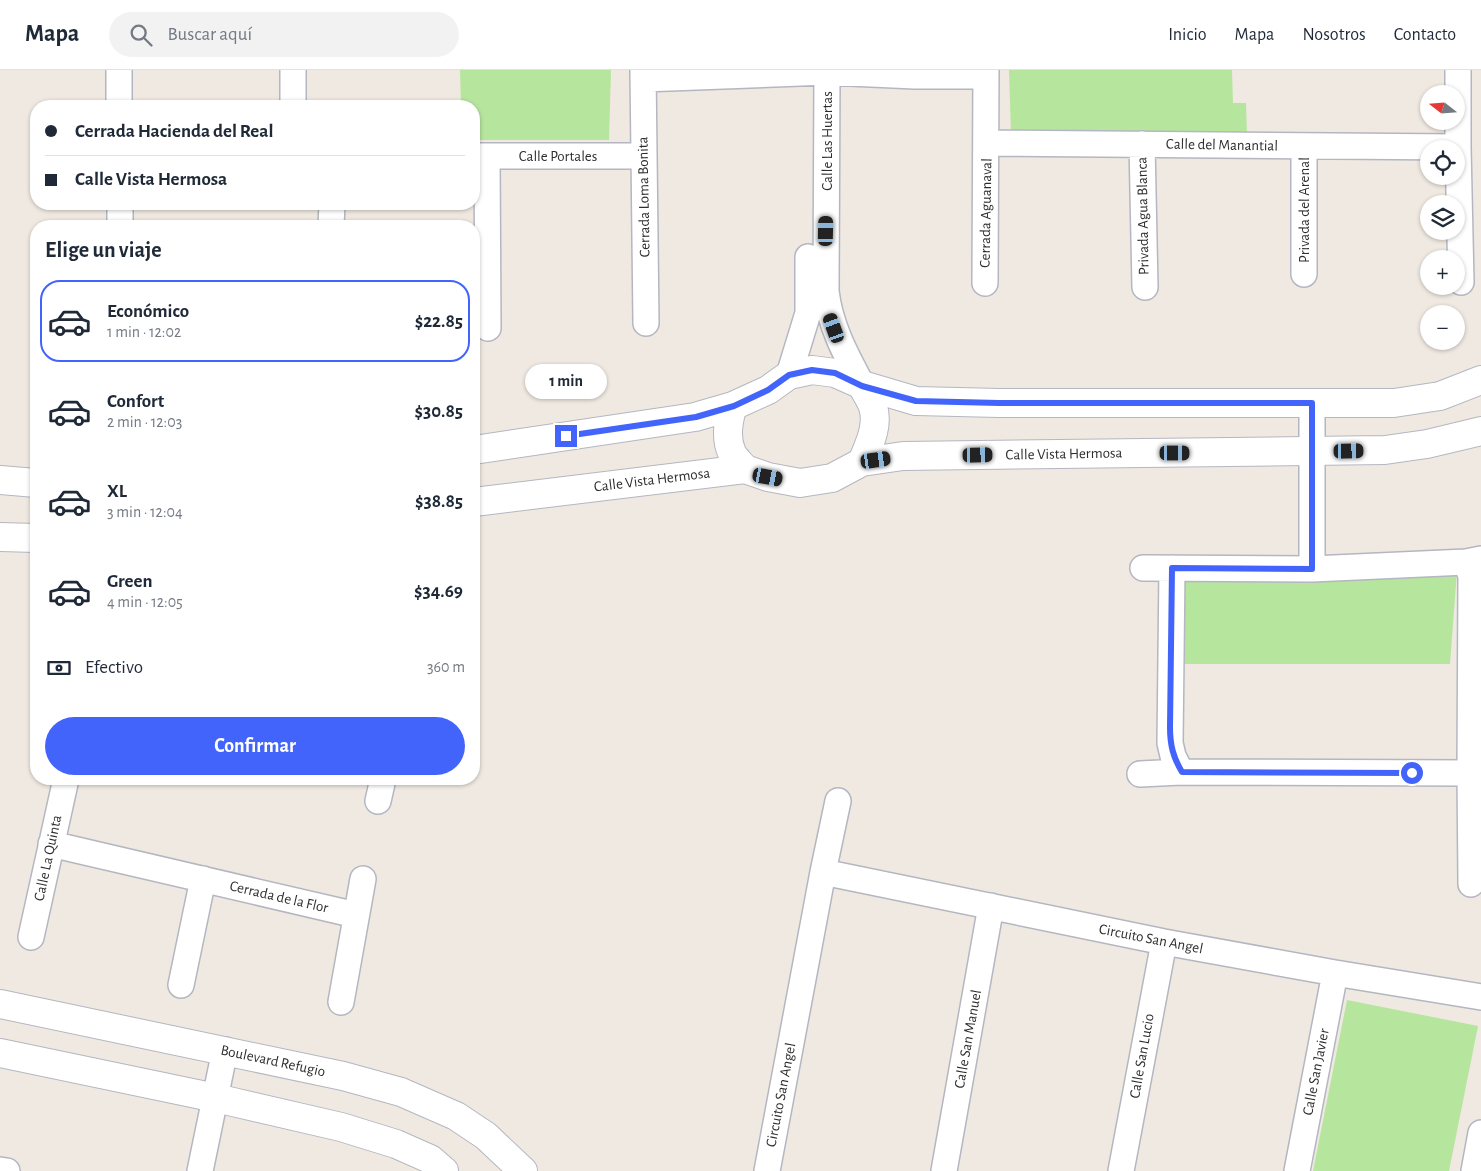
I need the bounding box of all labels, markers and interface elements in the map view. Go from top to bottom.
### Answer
search box [109,12,459,57]
icon: search [127,21,155,49]
text: Mapa [25,22,79,46]
text: Buscar aquí [167,25,252,44]
text: Inicio [1168,26,1207,44]
text: Mapa [1235,26,1274,44]
text: Nosotros [1302,26,1366,44]
text: Contacto [1394,26,1456,44]
north arrow [1420,85,1465,130]
map controls [1420,85,1465,350]
street label: Calle Las Huertas [820,91,835,191]
text: Cerrada Hacienda del Real [75,122,273,141]
street label: Cerrada Loma Bonita [635,136,653,258]
street label: Calle del Manantial [1166,137,1278,153]
button: locate [1420,140,1465,185]
street label: Calle Portales [519,149,597,164]
street label: Privada Agua Blanca [1134,157,1152,275]
street label: Privada del Arenal [1297,157,1312,263]
street label: Cerrada Aguanaval [978,158,994,268]
text: Calle Vista Hermosa [75,170,227,189]
button: layers [1420,195,1465,240]
car [818,216,833,246]
text: Elige un viaje [45,239,162,261]
button: + [1420,250,1465,295]
icon: car [47,299,92,344]
text: Económico [107,302,189,321]
button: − [1420,305,1465,350]
car [821,311,846,345]
text: $22.85 [415,312,463,331]
text: 1 min · 12:02 [107,324,181,340]
callout: 1 min [525,364,607,398]
text: 1 min [549,373,583,389]
icon: car [47,389,92,434]
text: Confort [107,392,164,411]
text: $30.85 [414,402,463,421]
text: 2 min · 12:03 [107,414,182,430]
route end [555,425,577,447]
car [1333,443,1364,459]
street label: Calle Vista Hermosa [1005,445,1123,463]
car [1160,446,1190,461]
car [962,447,993,463]
car [860,450,891,470]
street label: Calle Vista Hermosa [593,465,711,495]
car [751,467,784,487]
icon: car [47,479,92,524]
text: XL [107,482,127,501]
text: $38.85 [415,492,463,511]
text: 3 min · 12:04 [107,504,183,520]
icon: car [47,569,92,614]
text: Green [107,572,153,591]
text: $34.69 [414,582,463,601]
text: 4 min · 12:05 [107,594,183,610]
icon: cash [45,654,73,682]
text: Efectivo [85,658,143,677]
text: 360 m [427,659,465,675]
button: Confirmar [45,717,465,775]
route start [1401,762,1423,784]
street label: Calle La Quinta [32,814,64,902]
street label: Cerrada de la Flor [228,878,330,916]
street label: Circuito San Angel [1098,922,1204,956]
street label: Calle San Manuel [952,989,984,1089]
street label: Calle San Lucio [1127,1012,1157,1100]
street label: Calle San Javier [1300,1027,1332,1117]
street label: Circuito San Angel [764,1042,798,1148]
street label: Boulevard Refugio [219,1043,327,1079]

